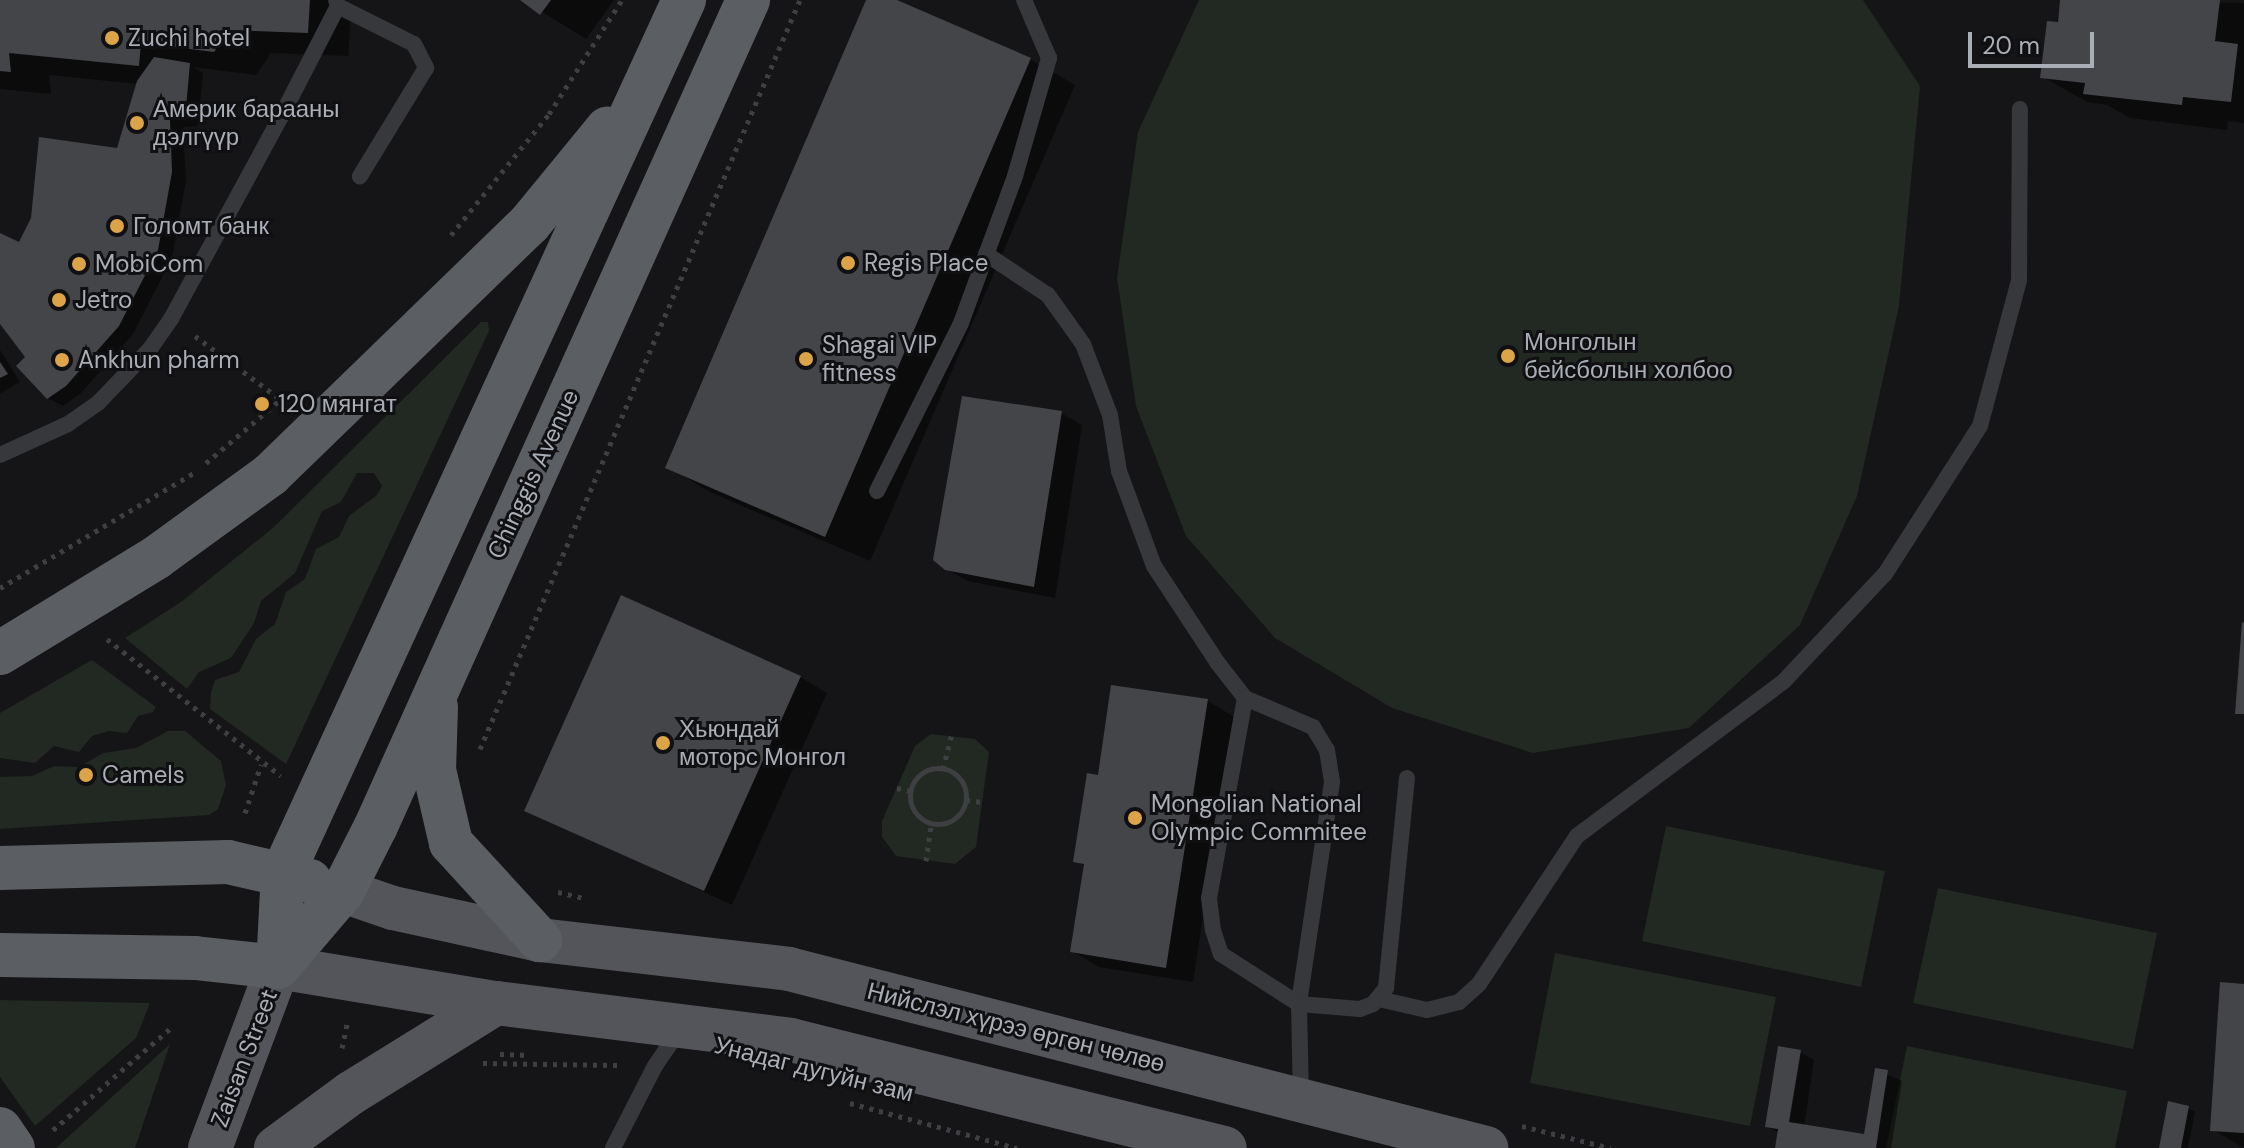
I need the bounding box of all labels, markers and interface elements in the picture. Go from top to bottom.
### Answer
scale bar [1972,16,2098,66]
place label: Zuchi hotel [128,24,250,52]
marker: Zuchi hotel [103,29,121,47]
text: 20 m [1982,30,2040,61]
place label: Америк барааны дэлгүүр [153,95,340,151]
marker: Америк барааны дэлгүүр [128,114,146,132]
place label: Голомт банк [133,212,269,240]
marker: Голомт банк [108,217,126,235]
place label: Regis Place [864,249,988,277]
place label: MobiCom [95,250,203,278]
marker: Regis Place [839,254,857,272]
marker: MobiCom [70,255,88,273]
place label: Jetro [75,286,132,314]
marker: Jetro [50,291,68,309]
place label: Монголын бейсболын холбоо [1524,328,1733,384]
place label: Shagai VIP fitness [822,331,937,387]
place label: Ankhun pharm [78,346,240,374]
marker: Монголын бейсболын холбоо [1499,347,1517,365]
marker: Shagai VIP fitness [797,350,815,368]
marker: Ankhun pharm [53,351,71,369]
street label: Chinggis Avenue [481,385,585,563]
place label: 120 мянгат [278,390,397,418]
marker: 120 мянгат [253,395,271,413]
place label: Хьюндай моторс Монгол [679,715,846,771]
marker: Хьюндай моторс Монгол [654,734,672,752]
place label: Camels [102,761,185,789]
marker: Camels [77,766,95,784]
place label: Mongolian National Olympic Commitee [1151,790,1367,846]
marker: Mongolian National Olympic Commitee [1126,809,1144,827]
street label: Нийслэл хүрээ өргөн чөлөө [864,976,1168,1078]
street label: Zaisan Street [205,985,283,1131]
street label: Унадаг дугуйн зам [712,1030,916,1108]

